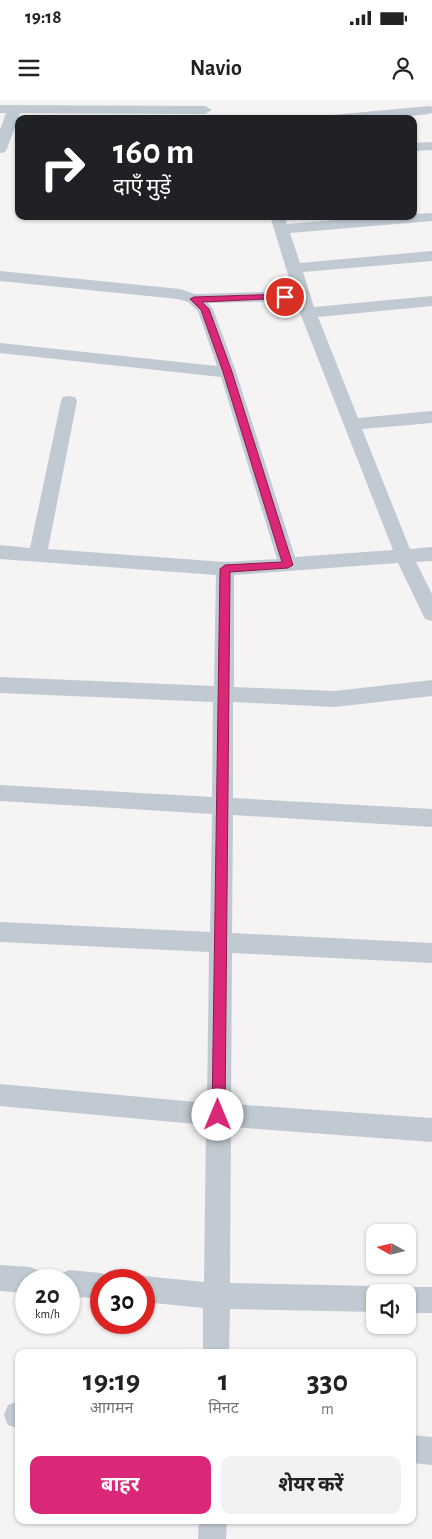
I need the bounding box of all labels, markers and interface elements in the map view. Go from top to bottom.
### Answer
text: 19:18 [25,8,62,27]
icon: menu [15,54,43,82]
icon: person [389,54,417,82]
text: Navio [190,57,242,79]
icon: right [30,135,95,200]
text: 160 m [113,135,194,170]
text: दाएँ मुड़ें [113,176,171,198]
pin [264,276,306,318]
icon: arrive [271,283,299,311]
position arrow [191,1088,243,1140]
north arrow [366,1224,416,1274]
map controls [366,1224,416,1334]
speed limit sign: 30 [90,1269,155,1334]
text: 20 [35,1283,60,1308]
button: sound [366,1284,416,1334]
text: km/h [35,1308,60,1320]
text: 19:19 [83,1366,140,1396]
text: 1 [218,1366,229,1396]
text: 330 [307,1367,348,1397]
text: आगमन [90,1400,133,1416]
text: मिनट [208,1400,239,1416]
text: m [321,1401,334,1417]
button: बाहर [30,1456,211,1514]
button: शेयर करें [221,1456,401,1514]

